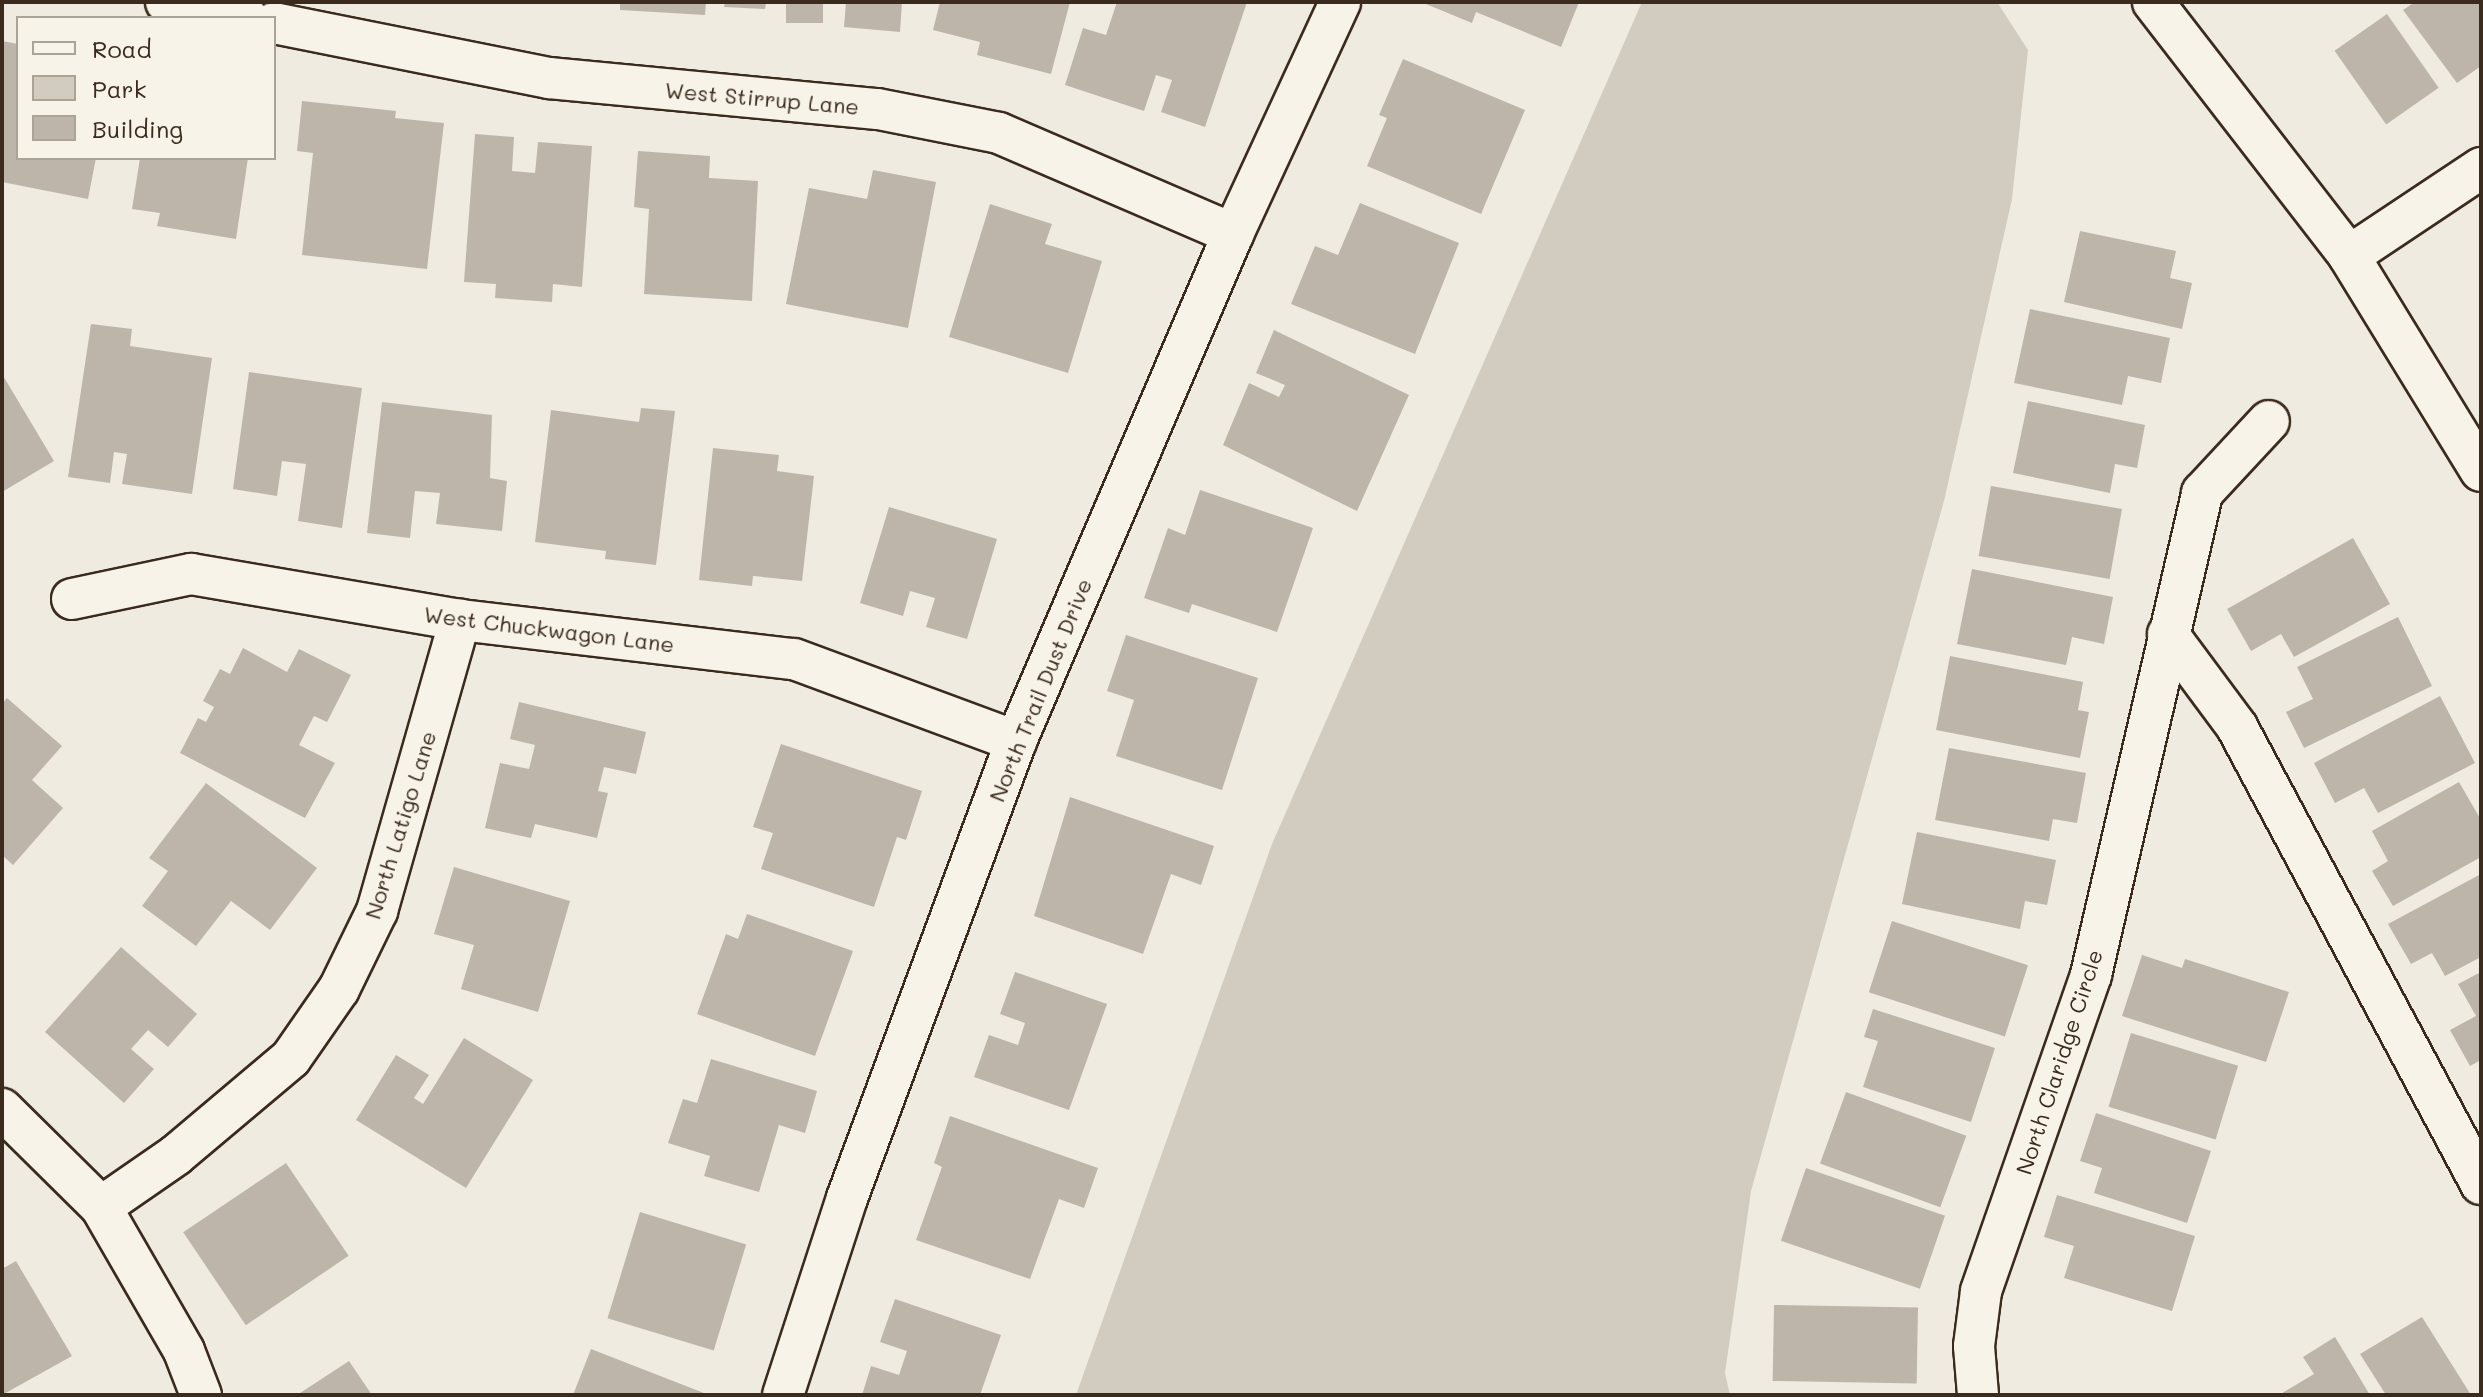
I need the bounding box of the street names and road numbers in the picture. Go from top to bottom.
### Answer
street label: West Stirrup Lane [664,76,860,120]
street label: North Trail Dust Drive [983,575,1097,805]
street label: West Chuckwagon Lane [422,601,676,657]
street label: North Latigo Lane [359,728,441,922]
street label: North Claridge Circle [2010,946,2108,1178]

